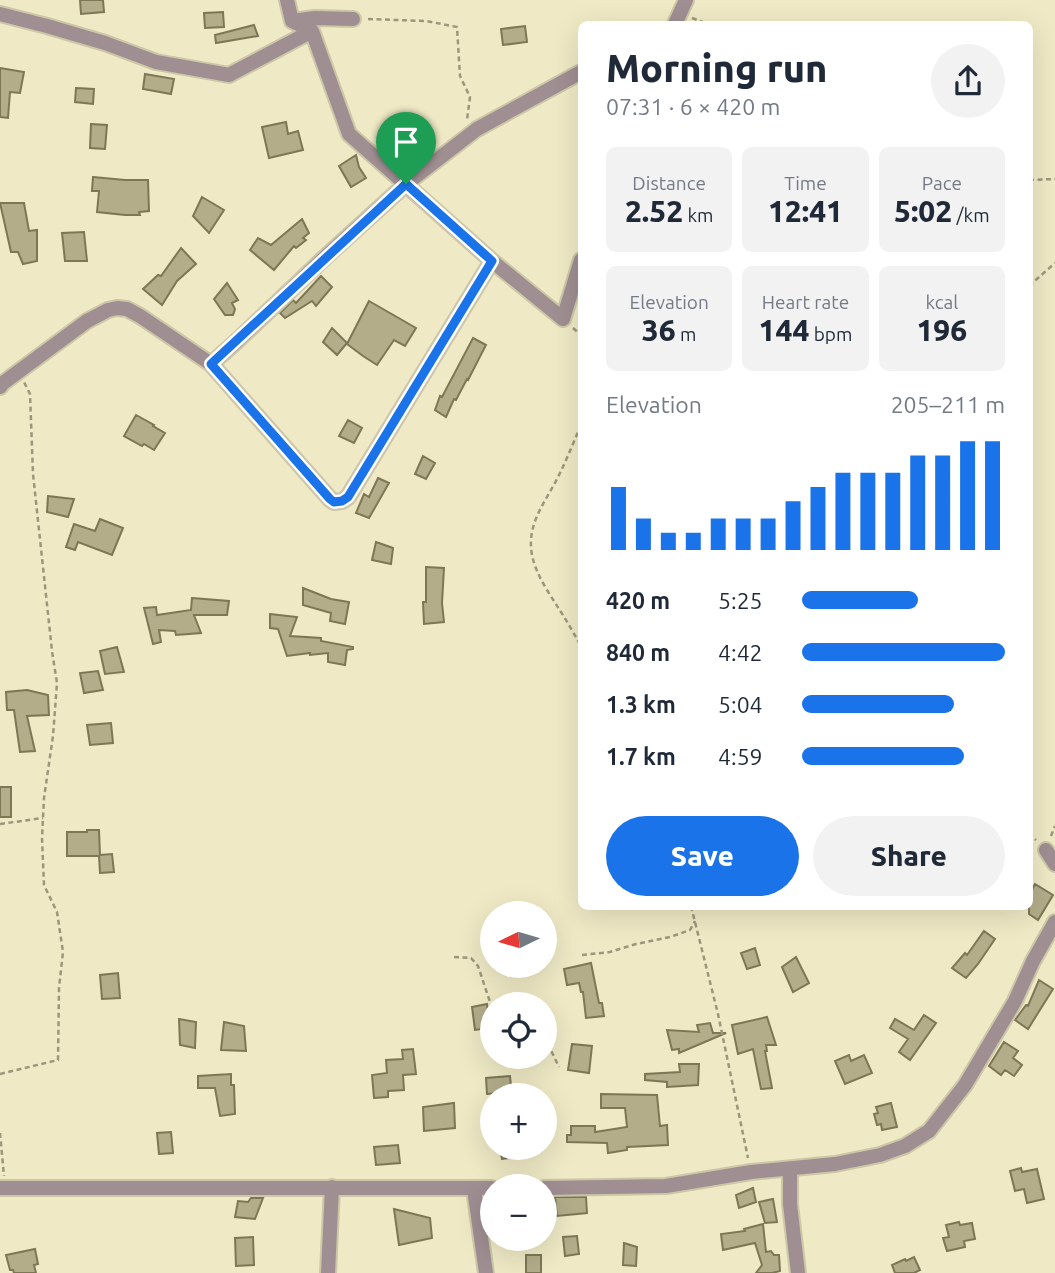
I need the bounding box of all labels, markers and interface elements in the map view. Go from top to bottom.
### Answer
button: share [931,44,1005,118]
text: Morning run [606,47,827,89]
text: 07:31 · 6 × 420 m [606,94,780,119]
pin [376,112,436,184]
icon: arrive [387,123,425,161]
text: Distance [632,172,706,194]
text: Time [784,172,827,194]
text: Pace [922,172,962,194]
text: 2.52 [625,194,683,228]
text: 12:41 [768,194,843,228]
text: 5:02 [894,194,952,228]
text: km [683,204,713,226]
text: /km [952,204,990,226]
text: Elevation [630,291,709,313]
text: Heart rate [762,291,849,313]
text: kcal [925,291,958,313]
text: 36 [642,313,676,347]
text: 144 [759,313,809,347]
text: 196 [916,313,967,347]
text: m [676,323,696,345]
text: bpm [809,323,852,345]
text: Elevation [606,392,702,417]
text: 205–211 m [891,392,1005,417]
text: 420 m [606,588,670,613]
text: 5:25 [718,588,763,613]
text: 840 m [606,640,670,665]
text: 4:42 [718,640,763,665]
text: 1.3 km [606,692,676,717]
text: 5:04 [718,692,763,717]
text: 1.7 km [606,744,676,769]
text: 4:59 [718,744,763,769]
button: Save [606,816,799,896]
button: Share [813,816,1005,896]
north arrow [480,901,556,978]
map controls [480,901,557,1251]
button: locate [480,992,557,1069]
button: + [480,1083,557,1160]
button: − [480,1174,557,1251]

